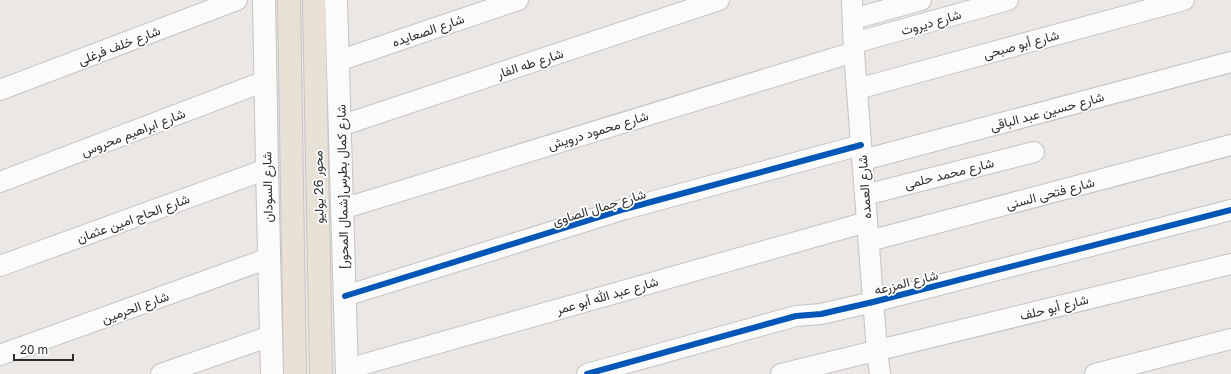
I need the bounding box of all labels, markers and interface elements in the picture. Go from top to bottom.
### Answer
street label: شارع ديروت [899,6,964,40]
street label: شارع الصعايده [390,10,467,52]
street label: شارع خلف فرغلى [76,22,163,70]
street label: شارع أبو صبحى [981,26,1061,64]
street label: شارع طه الفار [494,45,566,83]
street label: شارع حسين عبد الباقى [988,88,1106,136]
street label: شارع كمال بطرس[شمال المحور] [333,104,353,270]
street label: شارع ابراهيم محروس [79,105,188,161]
street label: شارع محمود درويش [546,107,651,155]
street label: محور 26 يوليو [309,150,328,224]
street label: شارع السودان [258,151,278,223]
street label: شارع العمده [854,154,876,219]
street label: شارع محمد حلمى [903,154,996,194]
street label: شارع فتحى السنى [1004,173,1097,214]
street label: شارع جمال الصاوى [550,185,648,231]
street label: شارع الحاج امين عثمان [74,190,192,248]
street label: شارع المزرعه [872,266,940,300]
street label: شارع عبد الله أبو عمر [553,273,661,319]
street label: شارع الحرمين [99,287,172,328]
street label: شارع أبو حلف [1018,291,1090,325]
scale bar [14,336,73,362]
text: 20 m [20,342,48,357]

